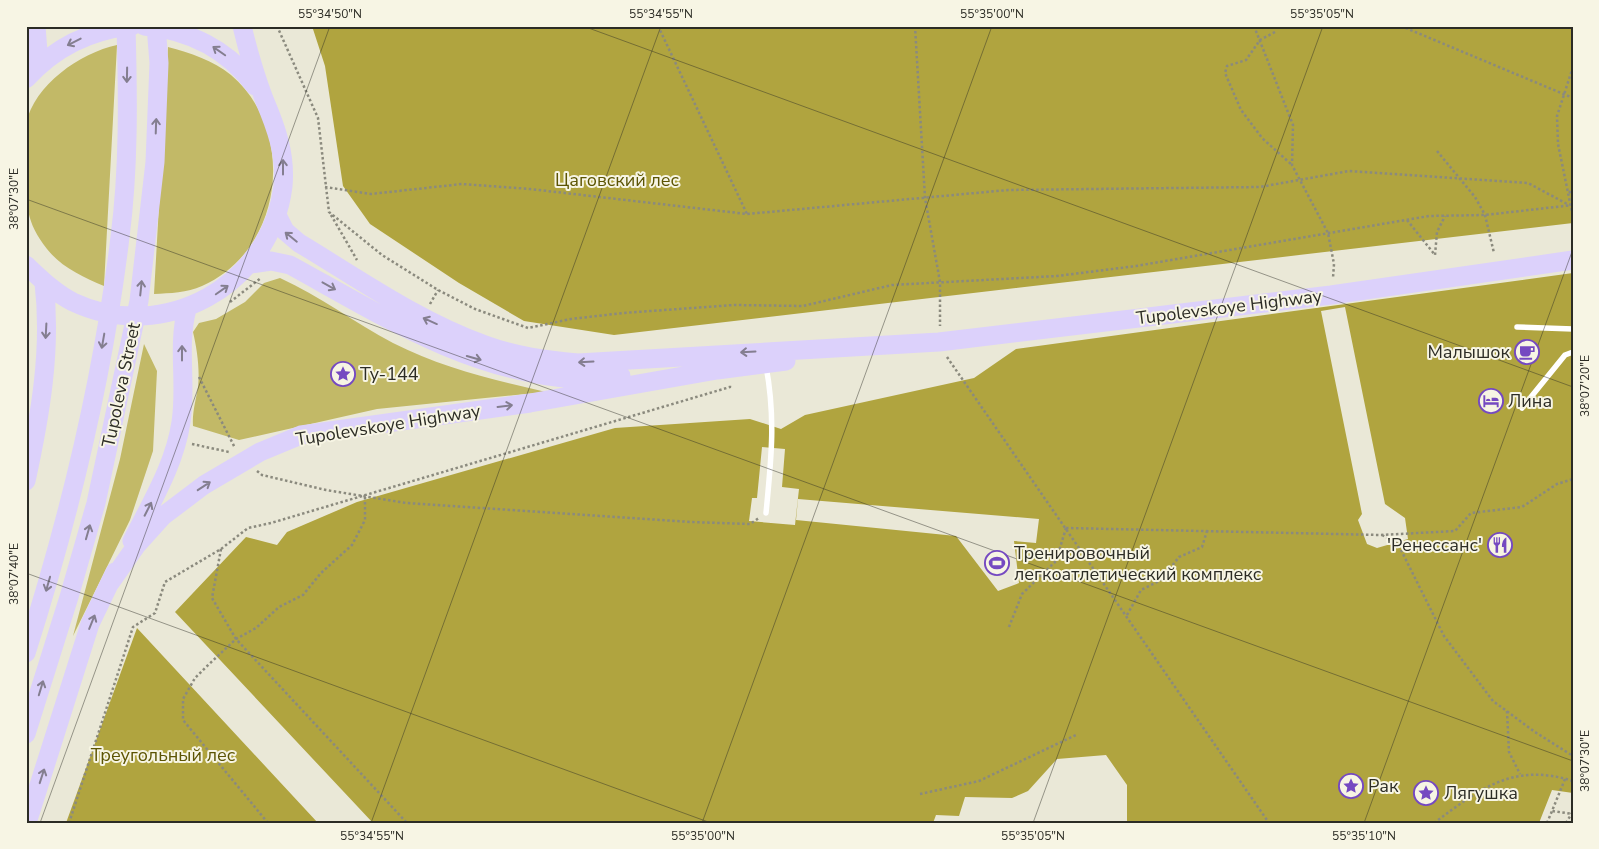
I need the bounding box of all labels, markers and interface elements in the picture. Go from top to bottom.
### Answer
text: 55°34'50"N [298,6,362,22]
text: 55°34'55"N [629,6,693,22]
text: 55°35'00"N [960,6,1024,22]
text: 55°35'05"N [1290,6,1354,22]
one-way arrow [67,38,82,47]
one-way arrow [212,46,226,56]
one-way arrow [122,66,132,83]
one-way arrow [152,119,161,135]
one-way arrow [278,159,288,176]
text: 38°07'30"E [6,168,22,230]
park label: Цаговский лес [555,168,679,192]
one-way arrow [285,231,298,242]
one-way arrow [136,280,146,296]
one-way arrow [321,281,336,291]
street label: Tupolevskoye Highway [1135,284,1324,330]
one-way arrow [215,285,229,295]
one-way arrow [423,316,438,326]
street label: Tupoleva Street [96,320,146,450]
one-way arrow [41,323,50,339]
one-way arrow [98,333,108,349]
cafe icon: Малышок [1514,339,1540,365]
place label: Малышок [1427,340,1511,364]
one-way arrow [177,345,187,362]
one-way arrow [740,347,756,356]
one-way arrow [465,354,481,364]
text: 38°07'20"E [1577,355,1593,417]
one-way arrow [578,358,594,367]
place icon: Ty-144 [330,361,356,387]
place label: Ty-144 [360,362,419,386]
hotel icon: Лина [1478,388,1504,414]
place label: Лина [1508,389,1552,413]
street label: Tupolevskoye Highway [294,398,483,451]
one-way arrow [497,401,513,411]
one-way arrow [196,481,210,491]
one-way arrow [143,501,153,516]
one-way arrow [83,525,93,541]
restaurant icon: 'Ренессанс' [1487,532,1513,558]
place label: 'Ренессанс' [1387,533,1482,557]
place label: Тренировочный легкоатлетический комплекс [1014,541,1262,586]
text: 38°07'40"E [6,543,22,605]
sports icon: Тренировочный легкоатлетический комплекс [984,550,1010,576]
one-way arrow [42,576,52,592]
one-way arrow [88,615,97,630]
one-way arrow [36,680,46,696]
text: 38°07'30"E [1577,730,1593,792]
park label: Треугольный лес [91,743,236,767]
one-way arrow [38,769,47,785]
place icon: Рак [1338,773,1364,799]
place label: Рак [1368,774,1399,798]
place icon: Лягушка [1413,780,1439,806]
place label: Лягушка [1444,781,1518,805]
text: 55°34'55"N [340,828,404,844]
text: 55°35'00"N [671,828,735,844]
text: 55°35'05"N [1001,828,1065,844]
text: 55°35'10"N [1332,828,1396,844]

